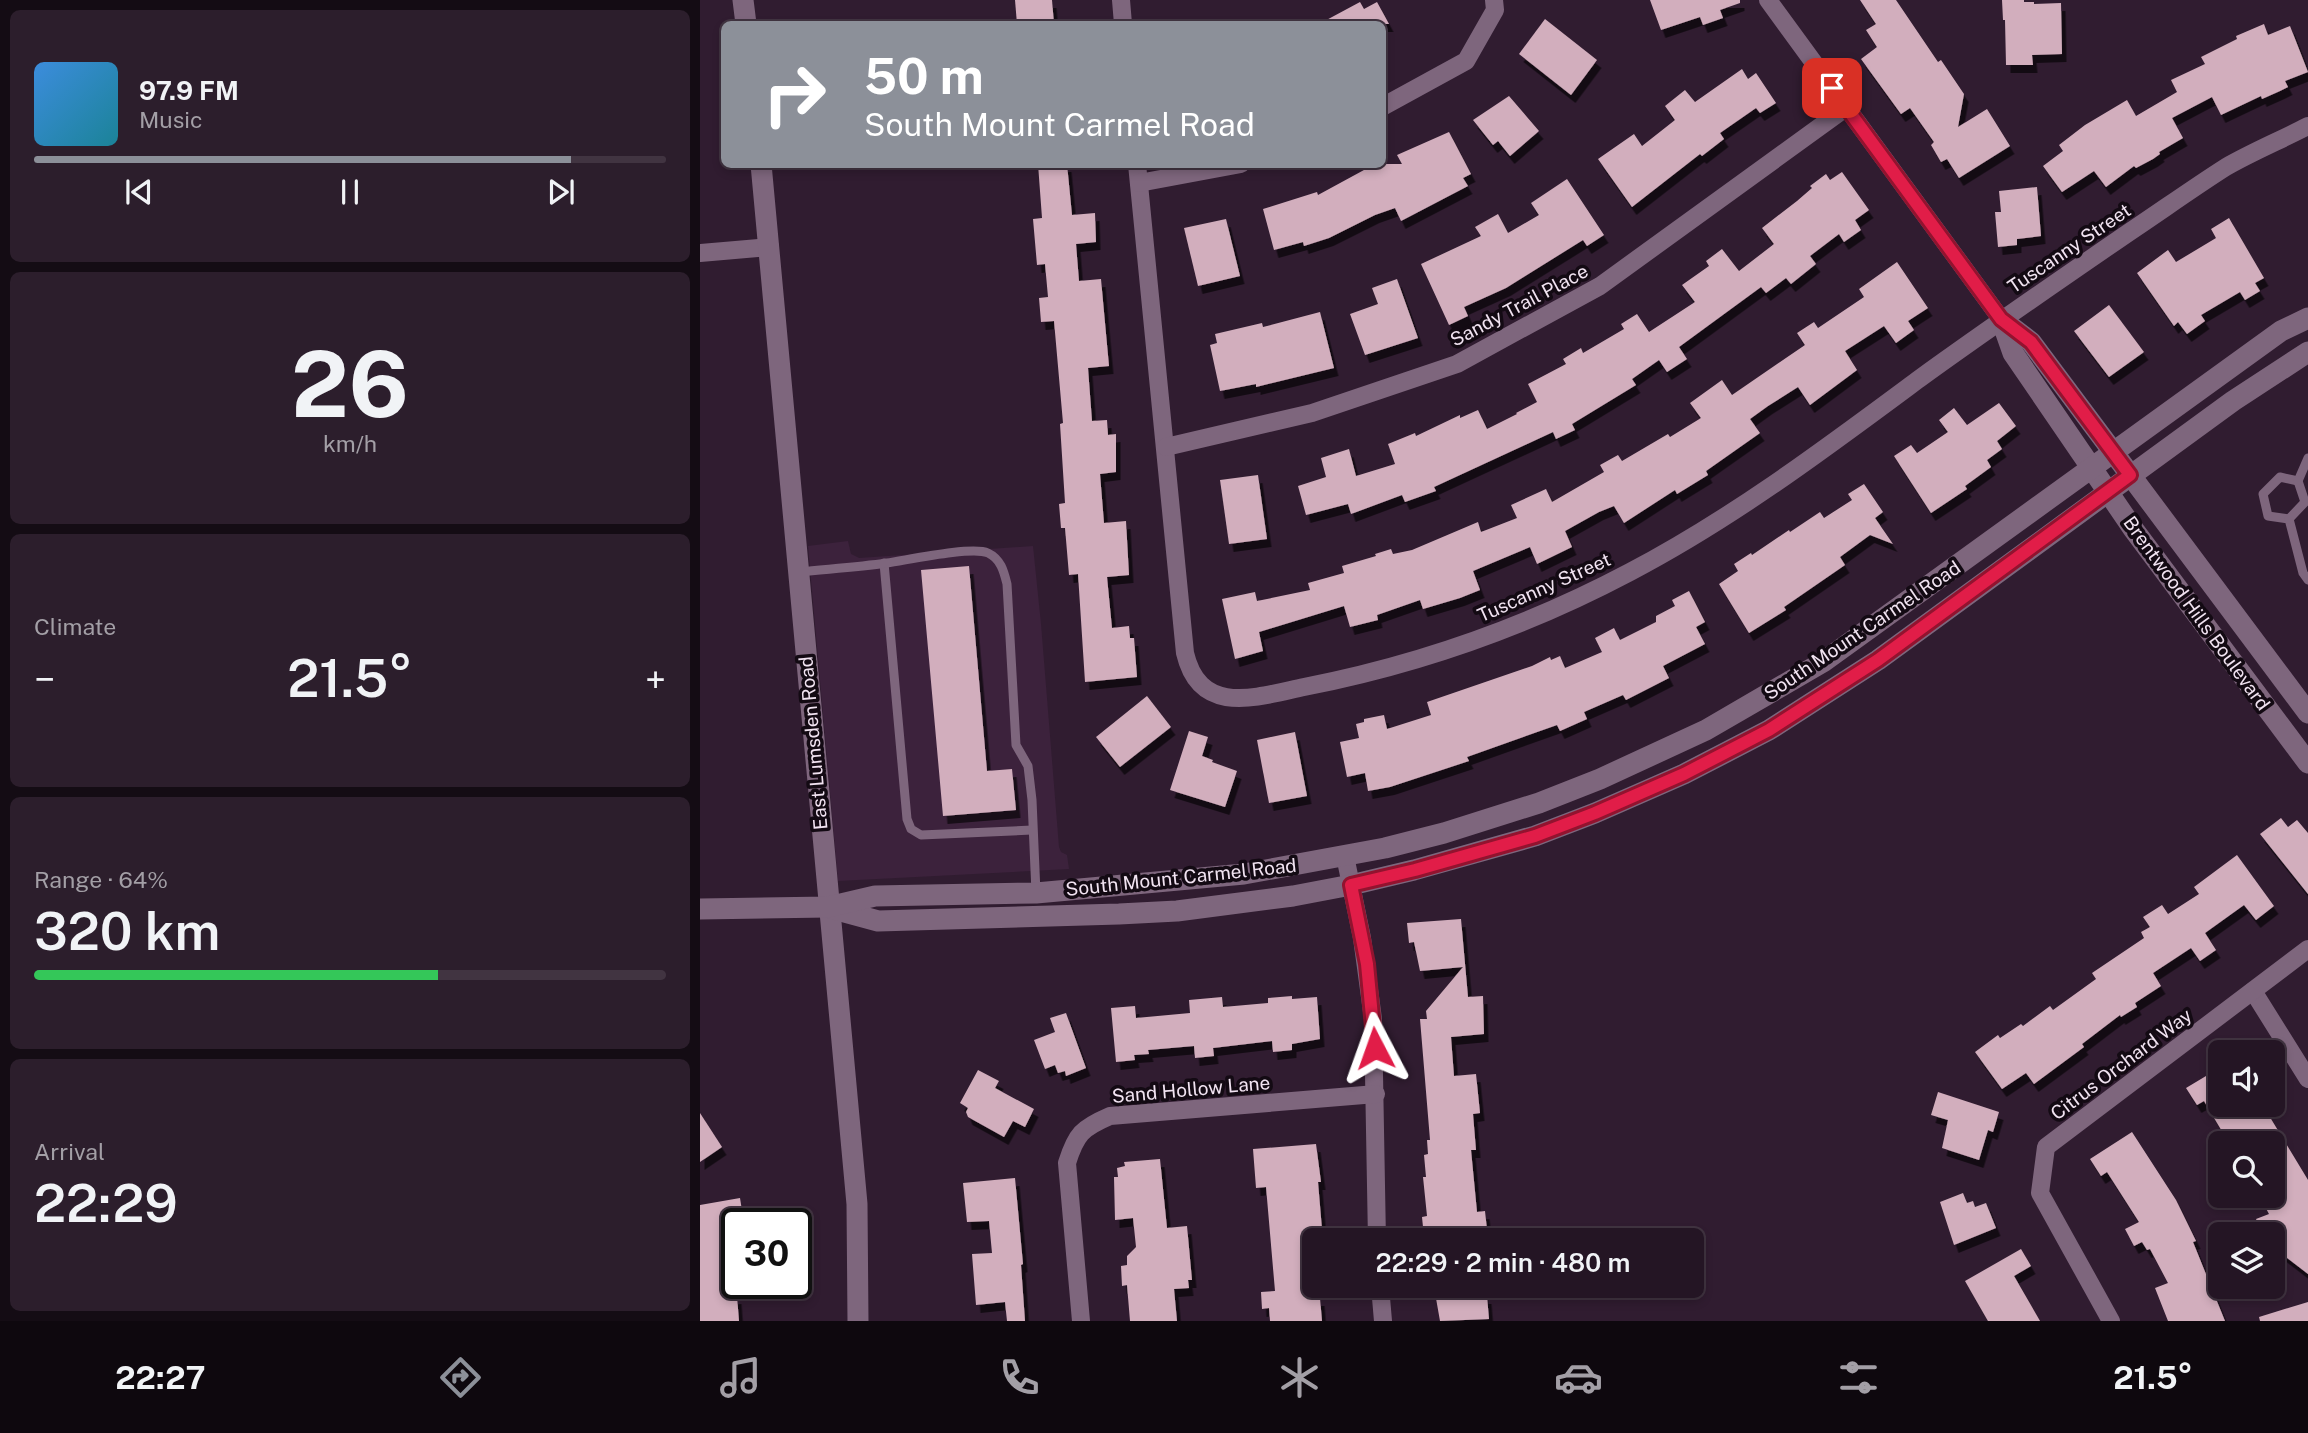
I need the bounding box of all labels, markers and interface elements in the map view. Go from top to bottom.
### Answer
text: 50 m [864,47,984,105]
icon: right [749,49,840,140]
pin [1802,58,1862,118]
icon: arrive [1813,69,1851,107]
text: 97.9 FM [139,75,239,106]
text: Music [139,106,203,133]
text: South Mount Carmel Road [864,106,1255,143]
icon: previous [120,173,158,211]
icon: pause [331,173,369,211]
icon: next [542,173,580,211]
street label: Tuscanny Street [2003,199,2135,297]
street label: Sandy Trail Place [1446,259,1592,351]
text: 26 [291,331,409,437]
text: km/h [323,430,377,457]
street label: Brentwood Hills Boulevard [2119,512,2275,714]
street label: Tuscanny Street [1474,548,1614,626]
street label: South Mount Carmel Road [1760,556,1964,704]
text: Climate [34,613,116,640]
text: 21.5° [287,648,413,709]
street label: East Lumsden Road [794,655,832,831]
text: − [34,657,55,702]
text: + [645,657,666,702]
street label: South Mount Carmel Road [1064,854,1298,900]
text: Range · 64% [34,866,168,893]
text: 320 km [34,901,220,962]
street label: Citrus Orchard Way [2046,1004,2196,1124]
position arrow [1338,1011,1412,1085]
map controls [2208,1040,2285,1299]
button: sound [2208,1040,2285,1117]
street label: Sand Hollow Lane [1111,1071,1271,1107]
button: search [2208,1131,2285,1208]
text: Arrival [34,1138,105,1165]
text: 22:29 [34,1173,178,1234]
speed limit sign: 30 [721,1208,812,1299]
button: layers [2208,1222,2285,1299]
text: 22:29 · 2 min · 480 m [1376,1247,1630,1278]
icon: directions [436,1353,485,1402]
icon: music [716,1353,765,1402]
icon: phone [995,1353,1044,1402]
icon: climate [1275,1353,1324,1402]
icon: car [1554,1353,1603,1402]
icon: filters [1834,1353,1883,1402]
text: 22:27 [115,1359,206,1396]
text: 21.5° [2113,1359,2193,1396]

